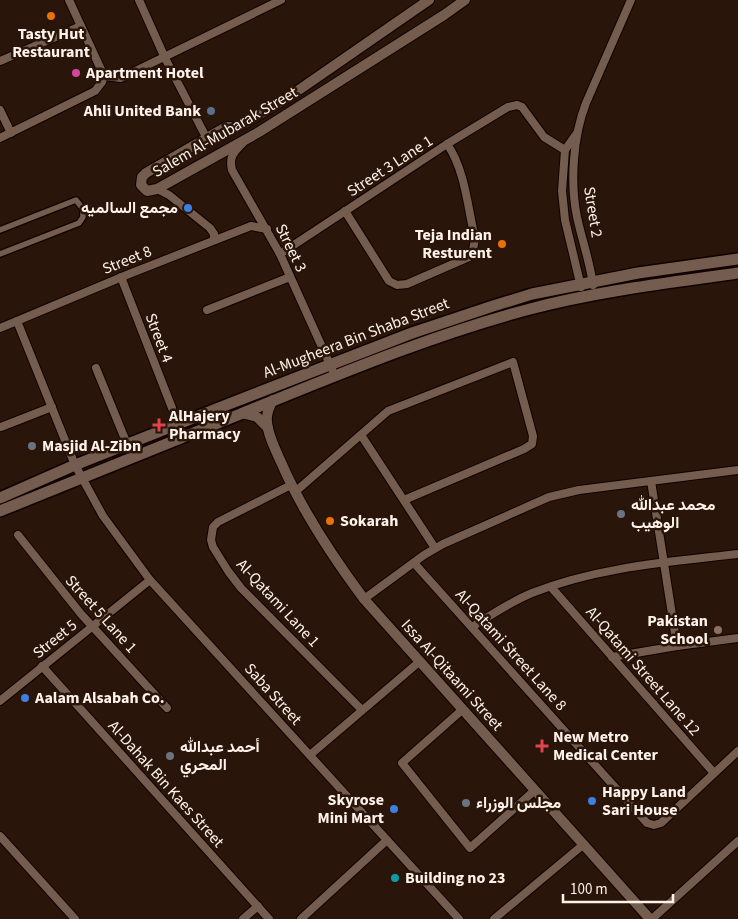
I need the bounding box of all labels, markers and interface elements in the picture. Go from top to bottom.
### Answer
marker: Tasty Hut Restaurant [45,10,57,22]
place label: Tasty Hut Restaurant [12,23,90,63]
place label: Apartment Hotel [85,62,204,84]
marker: Apartment Hotel [70,67,82,79]
street label: Salem Al-Mubarak Street [148,81,302,183]
place label: Ahli United Bank [83,100,201,122]
marker: Ahli United Bank [205,105,217,117]
street label: Street 3 Lane 1 [343,130,437,202]
street label: Street 2 [578,185,608,239]
place label: مجمع السالميه [81,197,178,219]
marker: مجمع السالميه [182,202,194,214]
street label: Street 3 [270,220,312,276]
place label: Teja Indian Resturent [415,224,492,264]
marker: Teja Indian Resturent [496,238,508,250]
street label: Street 8 [99,240,155,280]
street label: Al-Mugheera Bin Shaba Street [260,292,453,384]
street label: Street 4 [140,310,178,366]
place label: AlHajery Pharmacy [168,405,241,445]
marker: AlHajery Pharmacy [153,419,165,431]
place label: Masjid Al-Zibn [42,435,141,457]
marker: Masjid Al-Zibn [26,440,38,452]
place label: محمد عبدالله الوهيب [631,494,716,534]
marker: محمد عبدالله الوهيب [615,508,627,520]
place label: Sokarah [340,510,398,532]
marker: Sokarah [324,515,336,527]
street label: Al-Qatami Lane 1 [231,554,325,652]
street label: Street 5 Lane 1 [60,570,142,658]
street label: Al-Qatami Street Lane 8 [450,584,572,716]
street label: Al-Qatami Street Lane 12 [581,602,705,740]
place label: Pakistan School [647,610,708,650]
street label: Street 5 [28,614,82,664]
street label: Issa Al-Qitaami Street [396,615,508,736]
marker: Pakistan School [712,624,724,636]
street label: Saba Street [239,658,307,730]
place label: Aalam Alsabah Co. [34,687,165,709]
marker: Aalam Alsabah Co. [19,692,31,704]
street label: Al-Dahak Bin Kaes Street [103,716,229,853]
place label: New Metro Medical Center [553,726,658,766]
place label: أحمد عبدالله المحري [180,736,260,778]
marker: New Metro Medical Center [535,739,549,753]
marker: أحمد عبدالله المحري [164,750,176,762]
place label: Happy Land Sari House [602,781,686,821]
place label: Skyrose Mini Mart [318,789,384,829]
place label: مجلس الوزراء [476,792,562,814]
marker: Happy Land Sari House [586,795,598,807]
marker: مجلس الوزراء [460,797,472,809]
marker: Skyrose Mini Mart [388,803,400,815]
place label: Building no 23 [405,867,505,889]
marker: Building no 23 [389,872,401,884]
scale bar [563,872,673,904]
text: 100 m [570,879,608,900]

